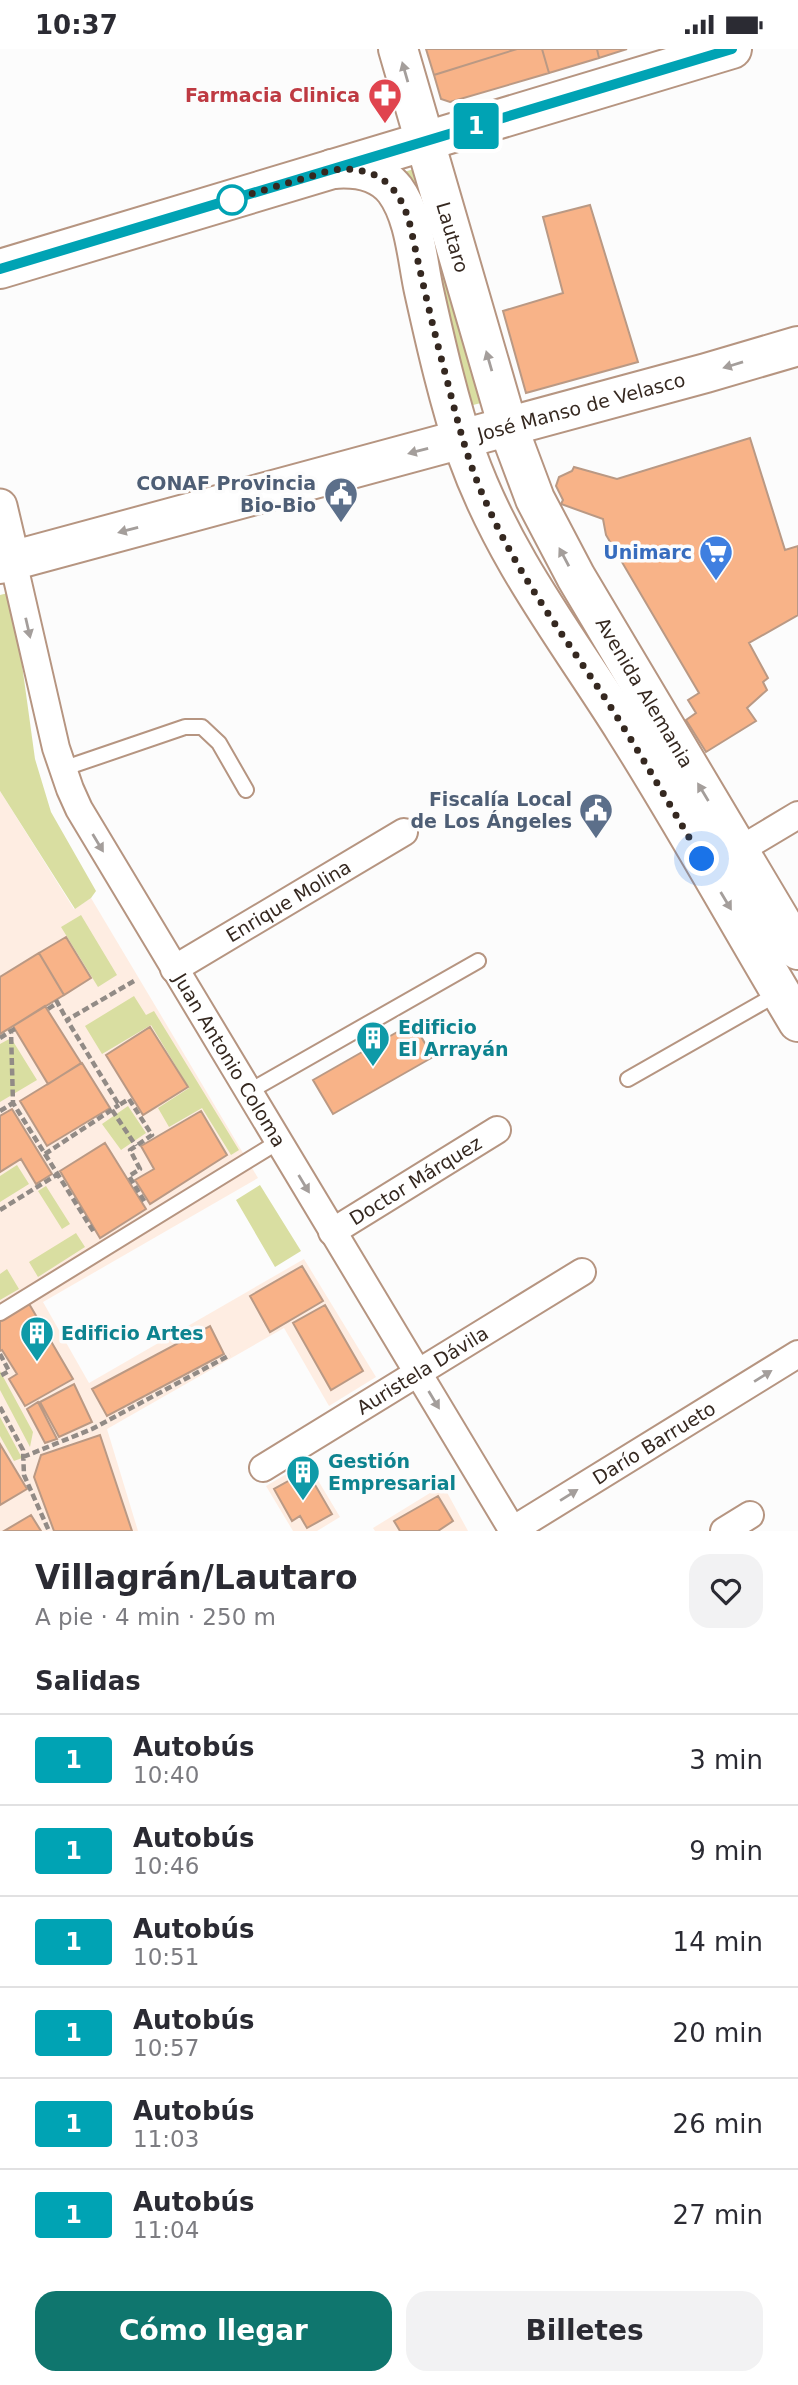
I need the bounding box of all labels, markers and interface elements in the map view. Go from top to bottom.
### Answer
text: 10:37 [35,10,118,40]
one-way arrow [399,61,409,82]
pharmacy icon: Farmacia Clinica [366,76,404,125]
place label: Farmacia Clinica [185,84,360,106]
line badge: 1 [453,103,499,149]
text: 1 [468,112,484,140]
unlabelled marker [217,185,247,215]
street label: Lautaro [432,199,473,275]
one-way arrow [484,351,494,372]
one-way arrow [722,361,743,371]
street label: José Manso de Velasco [474,368,688,446]
one-way arrow [407,446,429,457]
place label: CONAF Provincia Bio-Bio [136,472,316,516]
public building icon: CONAF Provincia Bio-Bio [322,475,360,524]
one-way arrow [117,525,138,535]
supermarket icon: Unimarc [697,533,735,582]
place label: Unimarc [603,541,692,563]
one-way arrow [559,546,571,566]
street label: Avenida Alemania [591,613,698,772]
one-way arrow [23,617,34,639]
one-way arrow [697,783,709,802]
place label: Fiscalía Local de Los Ángeles [410,788,572,832]
public building icon: Fiscalía Local de Los Ángeles [577,791,615,840]
one-way arrow [92,833,104,852]
your location [684,841,719,876]
street label: Enrique Molina [222,855,355,947]
one-way arrow [720,891,733,910]
street label: Juan Antonio Coloma [169,968,290,1151]
place label: Edificio El Arrayán [398,1016,509,1060]
building icon: Edificio El Arrayán [354,1019,392,1068]
street label: Doctor Márquez [345,1131,485,1230]
one-way arrow [297,1175,310,1194]
building icon: Edificio Artes [18,1314,56,1363]
street label: Auristela Dávila [353,1321,492,1419]
place label: Edificio Artes [61,1322,204,1344]
one-way arrow [753,1370,772,1383]
one-way arrow [427,1391,440,1410]
street label: Darío Barrueto [589,1397,719,1489]
place label: Gestión Empresarial [328,1450,456,1494]
building icon: Gestión Empresarial [284,1453,322,1502]
one-way arrow [559,1489,578,1502]
button: heart [689,1554,763,1628]
text: Villagrán/Lautaro [35,1558,358,1597]
text: A pie · 4 min · 250 m [35,1604,276,1630]
text: Salidas [35,1666,141,1696]
text: Autobús [133,1732,255,1762]
text: 3 min [689,1745,763,1775]
text: 1 [65,1746,82,1774]
text: 10:40 [133,1762,199,1788]
text: Autobús [133,1823,255,1853]
text: 9 min [689,1836,763,1866]
text: 1 [65,1837,82,1865]
text: 10:46 [133,1853,199,1879]
text: Autobús [133,1914,255,1944]
text: 14 min [673,1927,763,1957]
text: 1 [65,1928,82,1956]
text: 10:51 [133,1944,199,1970]
text: Autobús [133,2005,255,2035]
text: 20 min [673,2018,763,2048]
text: 1 [65,2019,82,2047]
text: 10:57 [133,2035,199,2061]
text: Autobús [133,2096,255,2126]
text: 26 min [673,2109,763,2139]
text: 1 [65,2110,82,2138]
text: 11:03 [133,2126,199,2152]
text: Autobús [133,2187,255,2217]
text: 27 min [673,2200,763,2230]
text: 1 [65,2201,82,2229]
text: 11:04 [133,2217,199,2243]
button: Cómo llegar [35,2291,392,2371]
button: Billetes [406,2291,763,2371]

